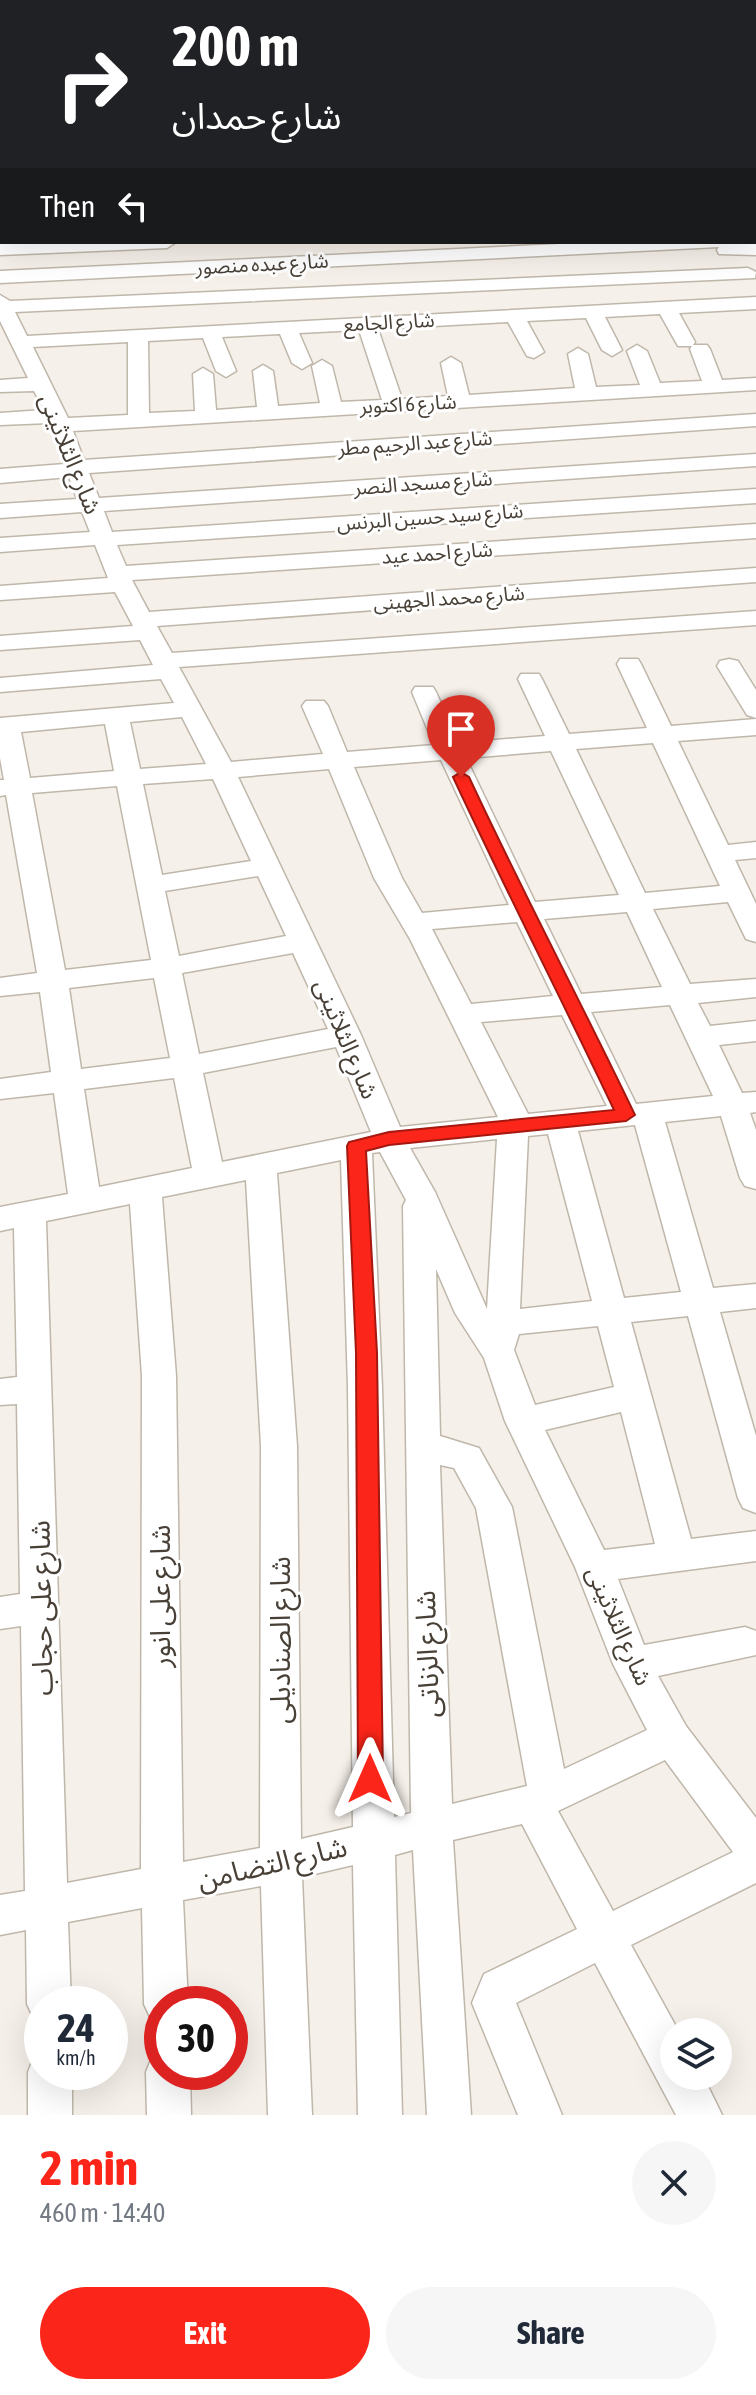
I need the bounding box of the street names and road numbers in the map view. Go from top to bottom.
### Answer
street label: شارع عبده منصور [194,249,329,283]
street label: شارع الجامع [343,308,435,339]
street label: شارع 6 اكتوبر [358,389,457,422]
street label: شارع الثلاثينى [30,390,107,519]
street label: شارع عبد الرحيم مطر [336,426,493,463]
street label: شارع مسجد النصر [352,466,493,503]
street label: شارع سيد حسين البرنس [336,499,524,538]
street label: شارع احمد عيد [381,537,494,572]
street label: شارع محمد الجهينى [372,581,526,618]
street label: شارع الثلاثينى [305,975,384,1104]
street label: شارع على حجاب [23,1520,64,1696]
street label: شارع على انور [144,1524,181,1669]
street label: شارع الصناديلى [264,1556,301,1724]
street label: شارع الثلاثينى [578,1562,658,1691]
street label: شارع الزناتى [409,1590,450,1718]
street label: شارع التضامن [194,1830,351,1901]

